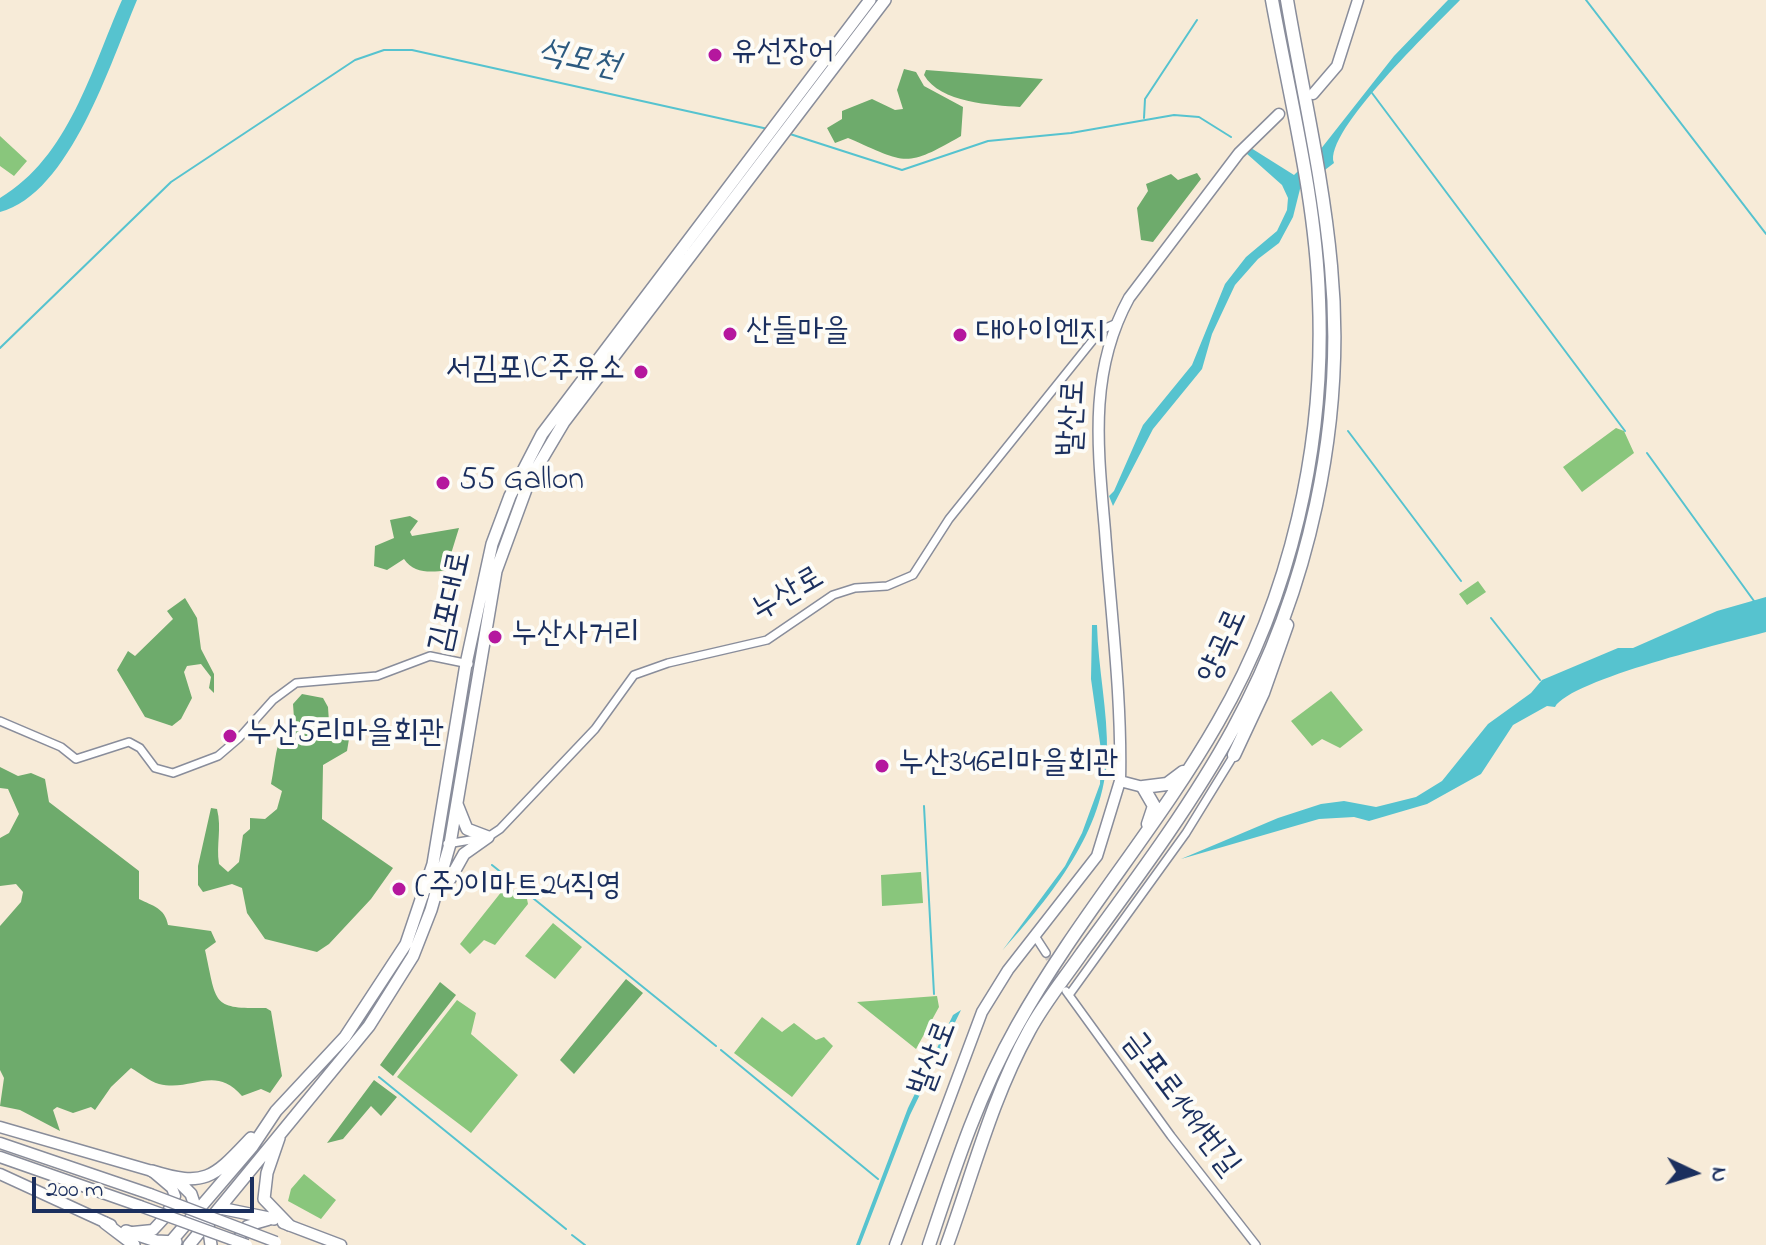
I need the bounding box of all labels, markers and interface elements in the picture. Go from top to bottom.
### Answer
water label: 석모천 [534,34,622,90]
place label: 유선장어 [731,36,834,74]
marker: 유선장어 [706,46,724,64]
place label: 산들마을 [746,315,849,353]
place label: 대아이엔지 [976,316,1105,354]
marker: 산들마을 [721,325,739,343]
marker: 대아이엔지 [951,326,969,344]
place label: 서김포IC주유소 [445,353,625,391]
marker: 서김포IC주유소 [632,363,650,381]
street label: 발산로 [1054,378,1096,458]
place label: 55 Gallon [459,464,584,502]
marker: 55 Gallon [434,474,452,492]
street label: 김포대로 [424,548,482,656]
street label: 누산로 [746,560,832,632]
street label: 양곡로 [1192,604,1258,690]
place label: 누산사거리 [511,618,640,656]
marker: 누산사거리 [486,628,504,646]
place label: 누산5리마을회관 [246,717,445,755]
marker: 누산5리마을회관 [221,727,239,745]
place label: 누산346리마을회관 [898,747,1119,785]
marker: 누산346리마을회관 [873,757,891,775]
place label: (주)이마트24직영 [415,870,621,908]
marker: (주)이마트24직영 [390,880,408,898]
street label: 발산로 [904,1016,968,1102]
street label: 금포로1491번길 [1112,1025,1246,1185]
north arrow [1654,1133,1734,1213]
scale bar [36,1161,258,1211]
text: N [1701,1166,1734,1183]
text: 200 m [46,1173,103,1208]

